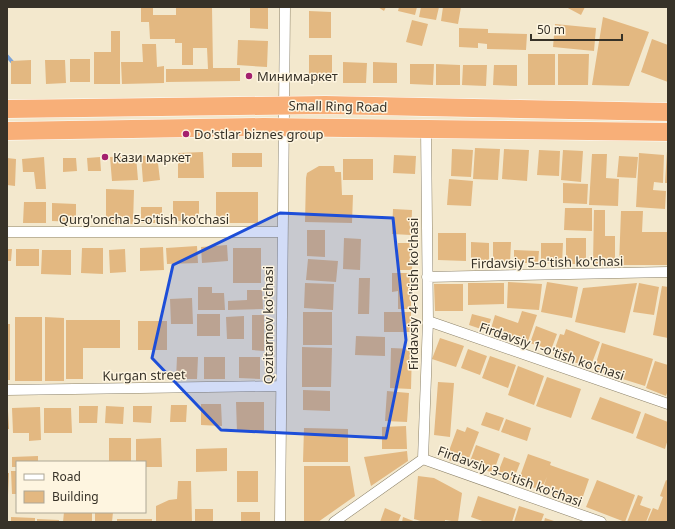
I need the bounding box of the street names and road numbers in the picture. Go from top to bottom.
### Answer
street label: Small Ring Road [288,96,388,116]
street label: Qurg'oncha 5-o'tish ko'chasi [59,210,229,228]
street label: Firdavsiy 4-o'tish ko'chasi [404,218,422,370]
street label: Firdavsiy 5-o'tish ko'chasi [471,252,623,272]
street label: Qozitarnov ko'chasi [259,266,277,384]
street label: Firdavsiy 1-o'tish ko'chasi [477,318,627,384]
street label: Kurgan street [102,365,186,385]
street label: Firdavsiy 3-o'tish ko'chasi [435,441,585,511]

